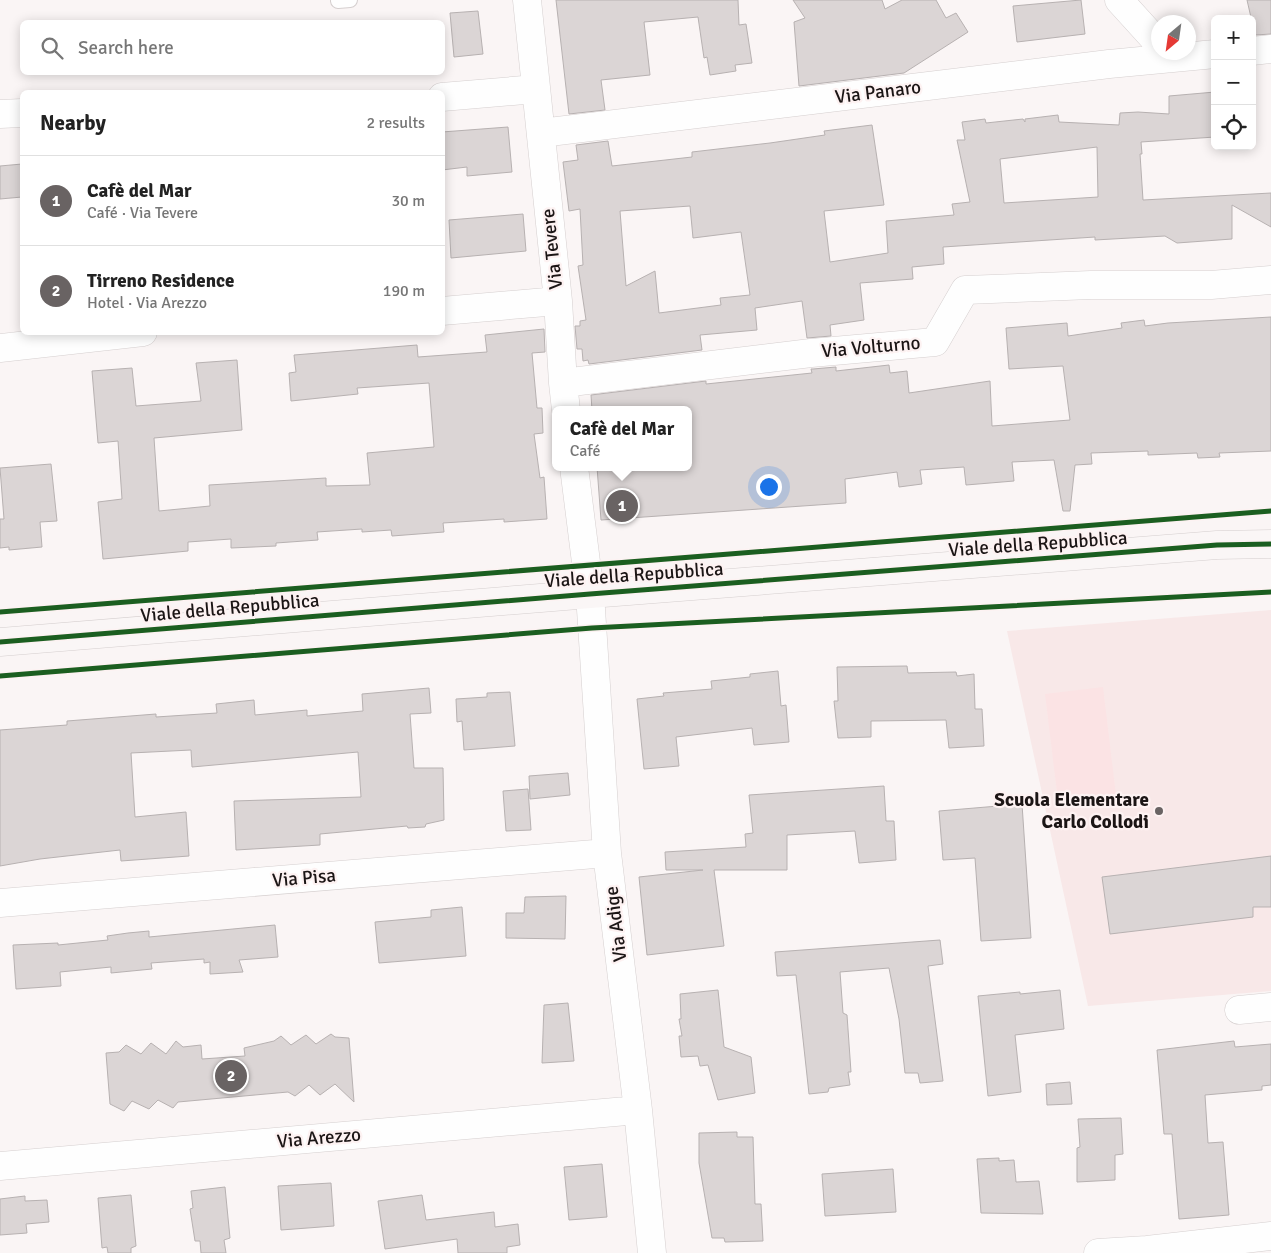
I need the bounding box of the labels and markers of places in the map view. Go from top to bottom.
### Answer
pin: 1 [606,487,638,525]
place label: Scuola Elementare Carlo Collodi [994,788,1149,834]
marker: Scuola Elementare Carlo Collodi [1153,805,1165,817]
pin: 2 [215,1057,247,1095]

